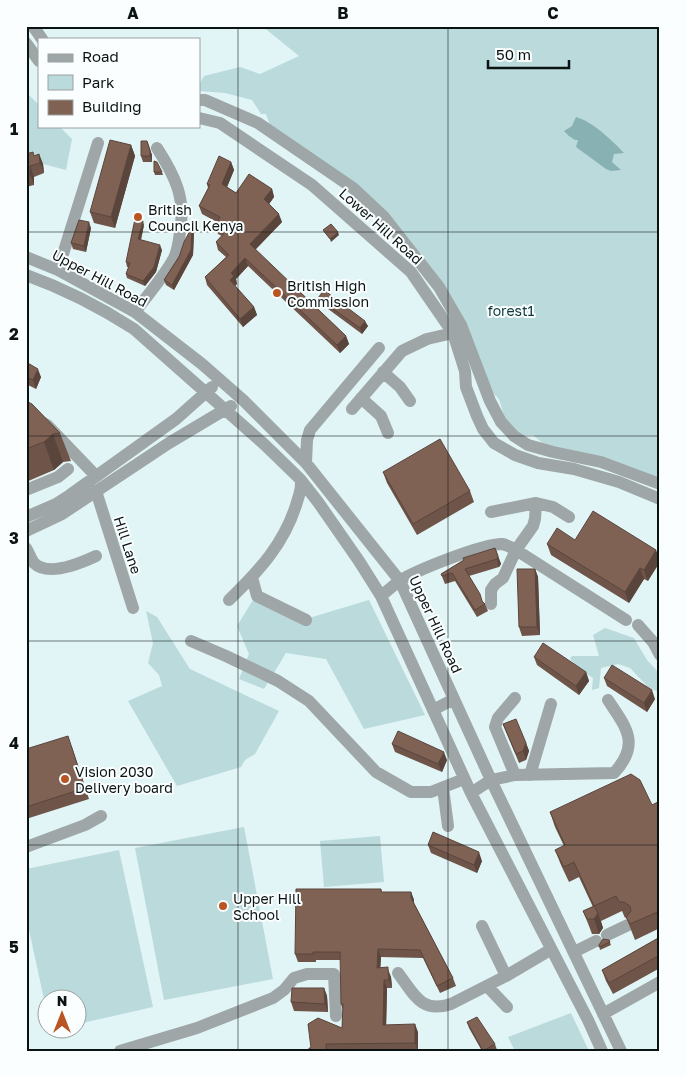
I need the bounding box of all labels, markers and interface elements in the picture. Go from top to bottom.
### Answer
text: A [127,3,139,23]
text: B [337,3,349,23]
text: C [547,3,559,23]
legend [38,38,200,128]
scale bar [488,38,570,70]
text: 50 m [496,45,531,63]
text: Road [82,47,119,65]
text: Park [82,73,115,91]
text: Building [82,97,142,115]
text: 1 [10,119,18,139]
street label: Lower Hill Road [336,184,426,268]
place label: British Council Kenya [148,201,244,234]
marker: British Council Kenya [132,211,144,223]
street label: Upper Hill Road [49,246,151,310]
place label: British High Commission [287,277,369,310]
marker: British High Commission [271,287,283,299]
park label: forest1 [488,302,535,319]
text: 2 [9,324,19,344]
street label: Hill Lane [111,514,145,576]
text: 3 [9,528,19,548]
street label: Upper Hill Road [406,573,466,675]
text: 4 [9,733,19,753]
place label: Vision 2030 Delivery board [75,763,173,796]
marker: Vision 2030 Delivery board [59,773,71,785]
place label: Upper Hill School [233,890,301,923]
marker: Upper Hill School [217,900,229,912]
text: 5 [9,937,19,957]
north arrow [38,990,88,1040]
text: N [57,992,67,1009]

